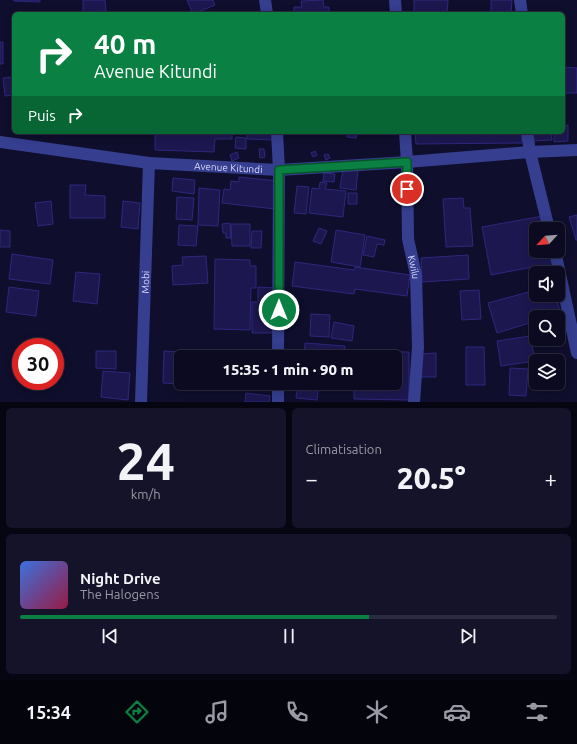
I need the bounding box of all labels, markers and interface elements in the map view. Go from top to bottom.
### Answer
icon: right [28,28,80,80]
text: 40 m [94,28,156,59]
text: Avenue Kitundi [94,61,217,81]
icon: right [64,104,86,126]
text: Puis [28,107,56,124]
street label: Avenue Kitundi [194,160,263,175]
pin [390,172,424,206]
icon: arrive [396,178,418,200]
north arrow [529,222,565,258]
map controls [529,222,565,390]
street label: Kwilu [406,254,422,279]
button: sound [529,266,565,302]
street label: Mobi [139,270,151,294]
position arrow [258,289,300,331]
button: search [529,310,565,346]
speed limit sign: 30 [12,338,64,390]
button: layers [529,354,565,390]
text: 15:35 · 1 min · 90 m [223,361,353,378]
text: 24 [116,432,175,490]
text: Climatisation [306,442,382,456]
text: 20.5° [397,461,466,495]
text: − [306,466,318,491]
text: + [545,466,557,491]
text: km/h [131,487,161,501]
text: Night Drive [80,570,161,587]
text: The Halogens [80,587,159,601]
icon: previous [99,625,121,647]
icon: pause [278,625,300,647]
icon: next [457,625,479,647]
icon: directions [123,698,151,726]
icon: music [203,698,231,726]
icon: phone [283,698,311,726]
icon: climate [363,698,391,726]
icon: car [443,698,471,726]
icon: filters [523,698,551,726]
text: 15:34 [26,702,71,722]

